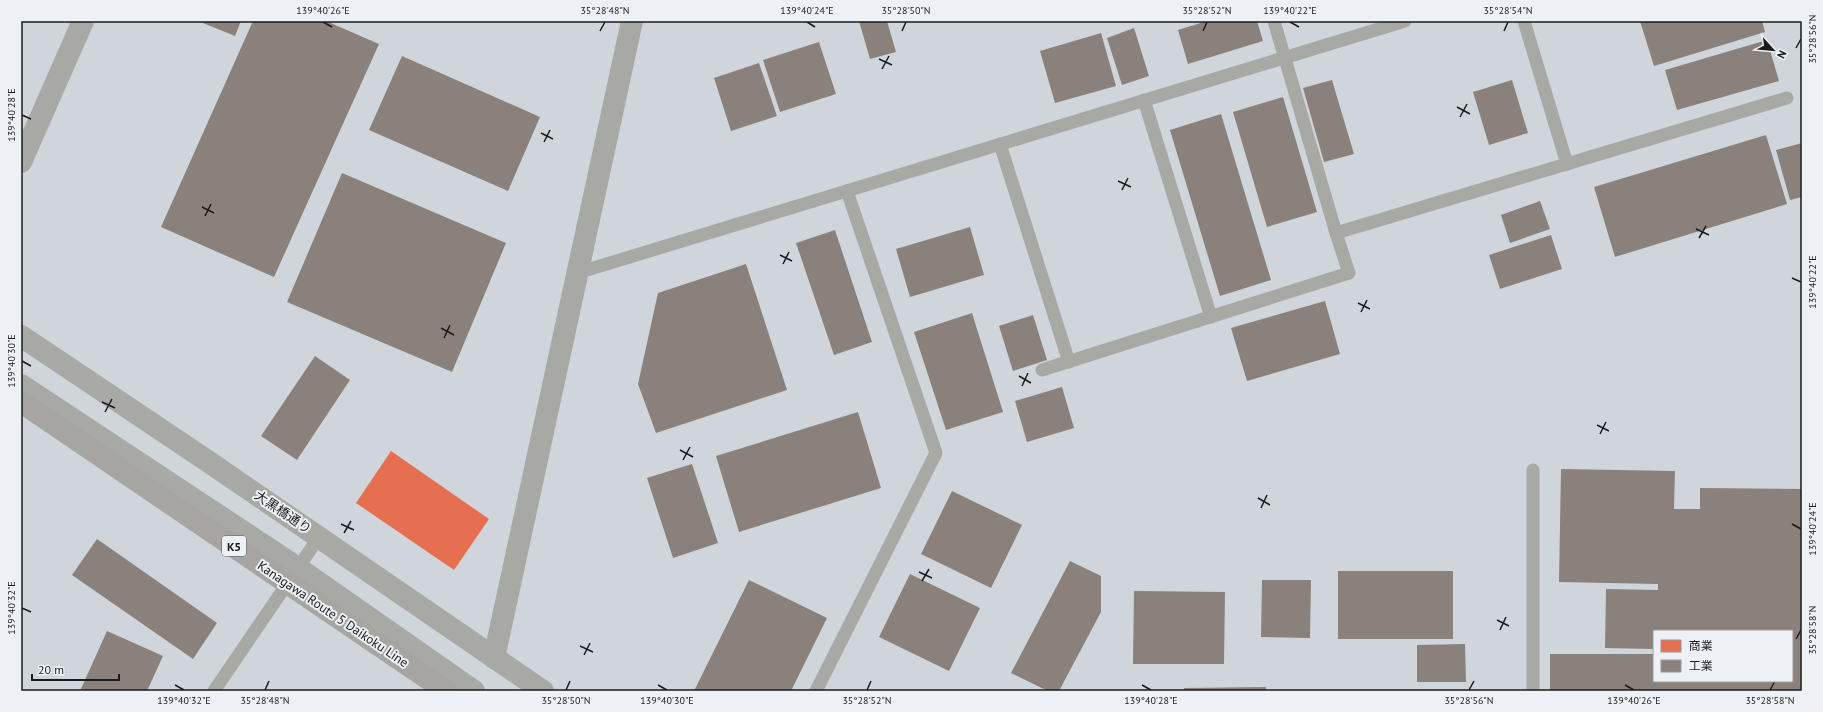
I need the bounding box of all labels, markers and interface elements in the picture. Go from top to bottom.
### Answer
text: 139°40'26"E [296,4,350,17]
text: 35°28'48"N [580,4,630,17]
text: 139°40'24"E [780,4,834,17]
text: 35°28'50"N [881,4,931,17]
text: 35°28'52"N [1182,4,1232,17]
text: 139°40'22"E [1263,4,1317,17]
text: 35°28'54"N [1483,4,1533,17]
text: 35°28'56"N [1806,14,1819,64]
north arrow [1753,30,1793,70]
text: N [1774,48,1790,61]
text: 139°40'28"E [5,88,18,142]
text: 139°40'22"E [1806,255,1819,309]
text: 139°40'30"E [5,334,18,388]
street label: 大黒橋通り [251,487,315,537]
text: 139°40'24"E [1806,502,1819,556]
road number: K5 [222,536,246,556]
street label: Kanagawa Route 5 Daikoku Line [254,557,412,671]
text: 139°40'32"E [5,581,18,635]
text: 35°28'58"N [1806,605,1819,655]
legend [1653,630,1793,682]
text: 商業 [1689,638,1713,653]
scale bar [32,656,119,682]
text: 工業 [1689,658,1713,673]
text: 20 m [38,662,64,677]
text: 139°40'32"E [157,694,211,707]
text: 35°28'48"N [240,694,290,707]
text: 35°28'50"N [541,694,591,707]
text: 139°40'30"E [640,694,694,707]
text: 35°28'52"N [842,694,892,707]
text: 139°40'28"E [1124,694,1178,707]
text: 35°28'56"N [1444,694,1494,707]
text: 139°40'26"E [1607,694,1661,707]
text: 35°28'58"N [1745,694,1795,707]

